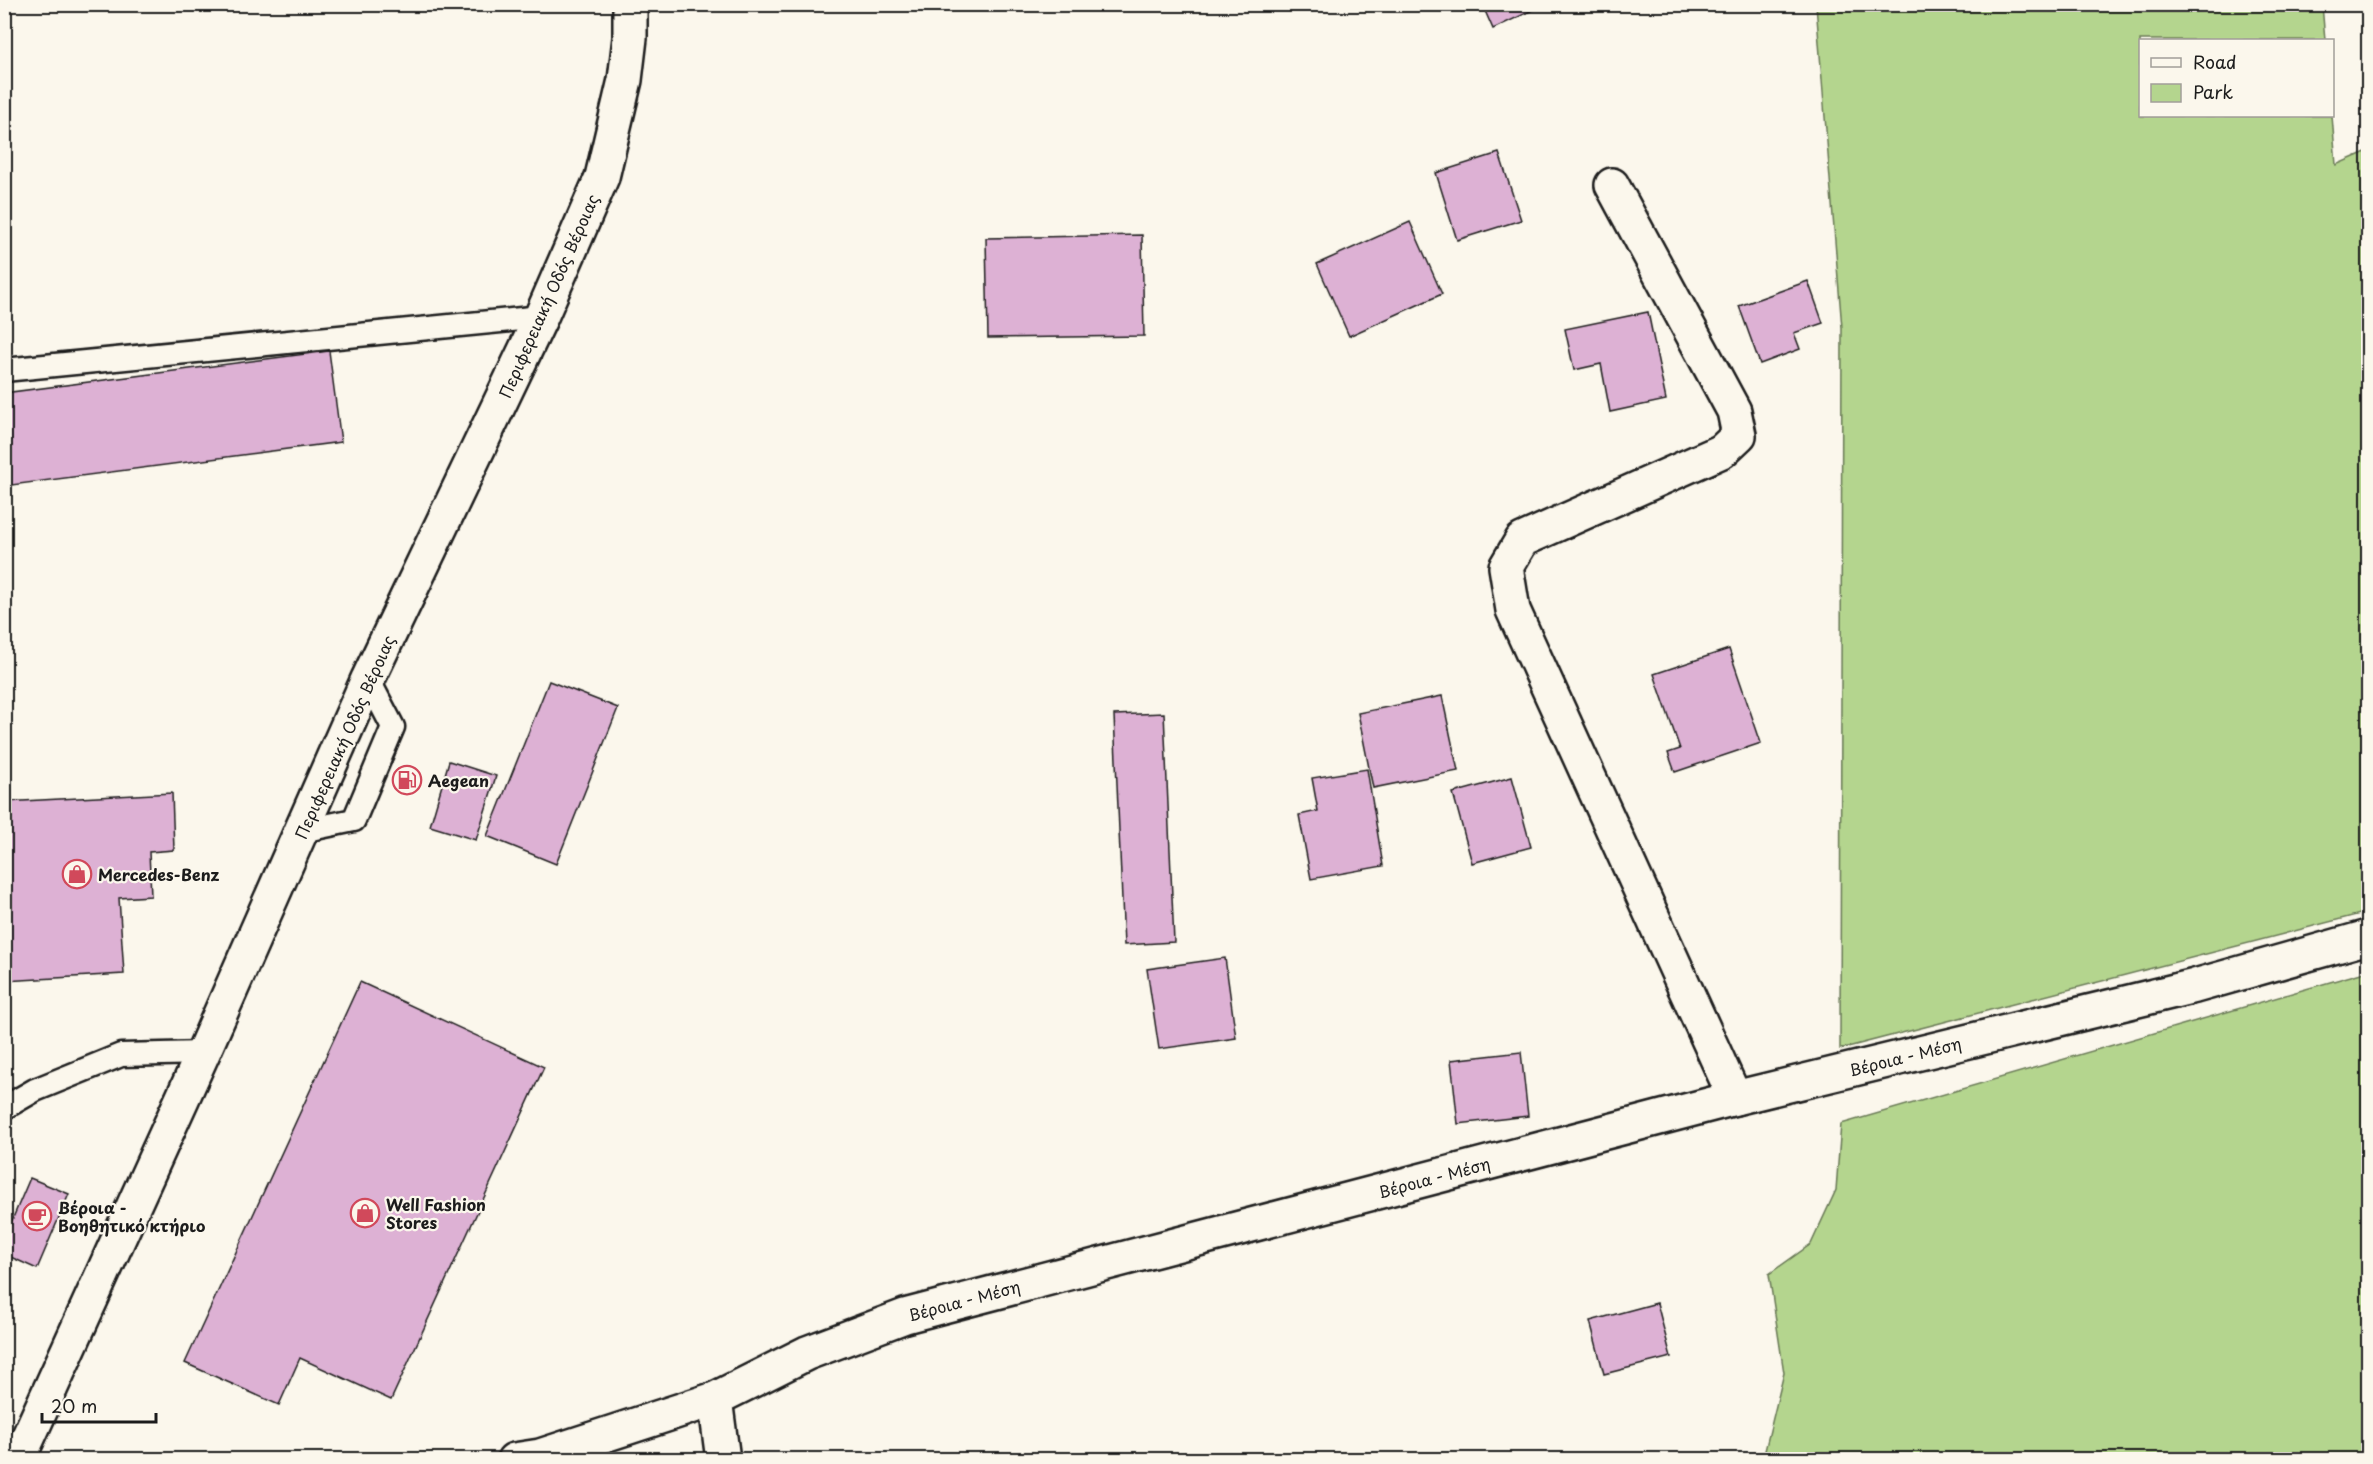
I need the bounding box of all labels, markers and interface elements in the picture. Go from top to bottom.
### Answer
legend [2139,39,2334,117]
text: Road [2193,48,2237,75]
text: Park [2193,78,2233,105]
street label: Περιφερειακή Οδός Βέροιας [492,190,604,402]
street label: Περιφερειακή Οδός Βέροιας [288,631,400,843]
fuel station icon: Aegean [391,764,423,796]
place label: Aegean [428,768,489,792]
shop icon: Mercedes-Benz [61,858,93,890]
place label: Mercedes-Benz [98,862,220,886]
street label: Βέροια - Μέση [1846,1030,1964,1082]
street label: Βέροια - Μέση [1375,1151,1493,1203]
place label: Well Fashion Stores [386,1192,486,1234]
place label: Βέροια - Βοηθητικό κτήριο [58,1195,205,1237]
shop icon: Well Fashion Stores [349,1197,381,1229]
cafe icon: Βέροια - Βοηθητικό κτήριο [21,1200,53,1232]
street label: Βέροια - Μέση [905,1274,1023,1326]
scale bar [42,1386,156,1424]
text: 20 m [51,1392,97,1419]

